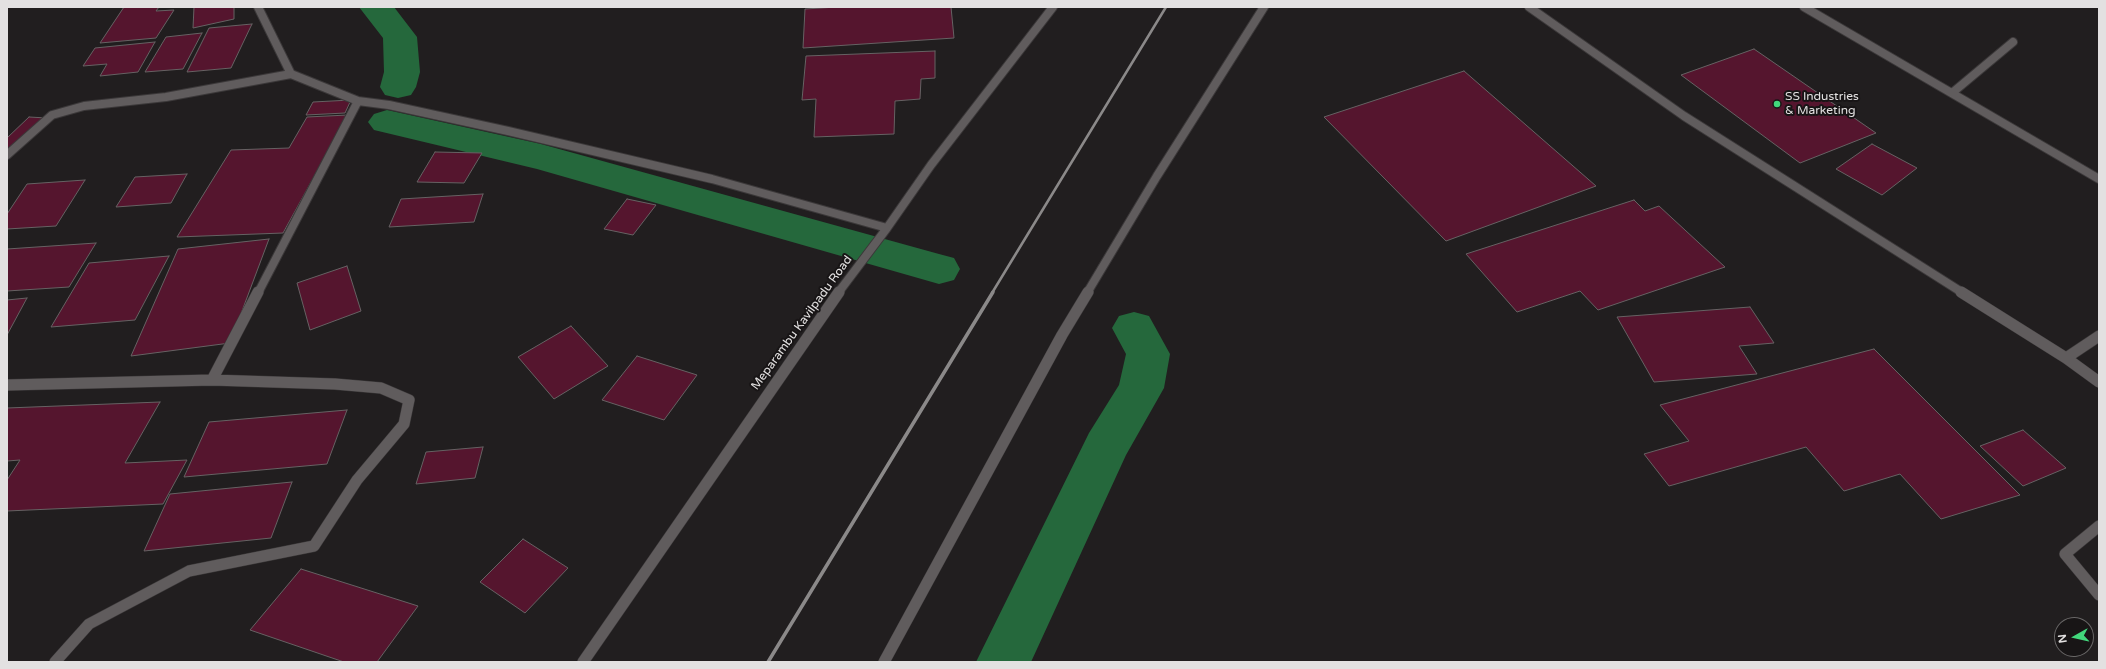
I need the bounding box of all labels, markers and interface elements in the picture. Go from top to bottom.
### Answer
place label: SS Industries & Marketing [1785,90,1859,118]
marker: SS Industries & Marketing [1772,99,1782,109]
street label: Meparambu Kavilpadu Road [748,253,856,393]
north arrow [2054,617,2094,657]
text: N [2056,633,2070,644]

